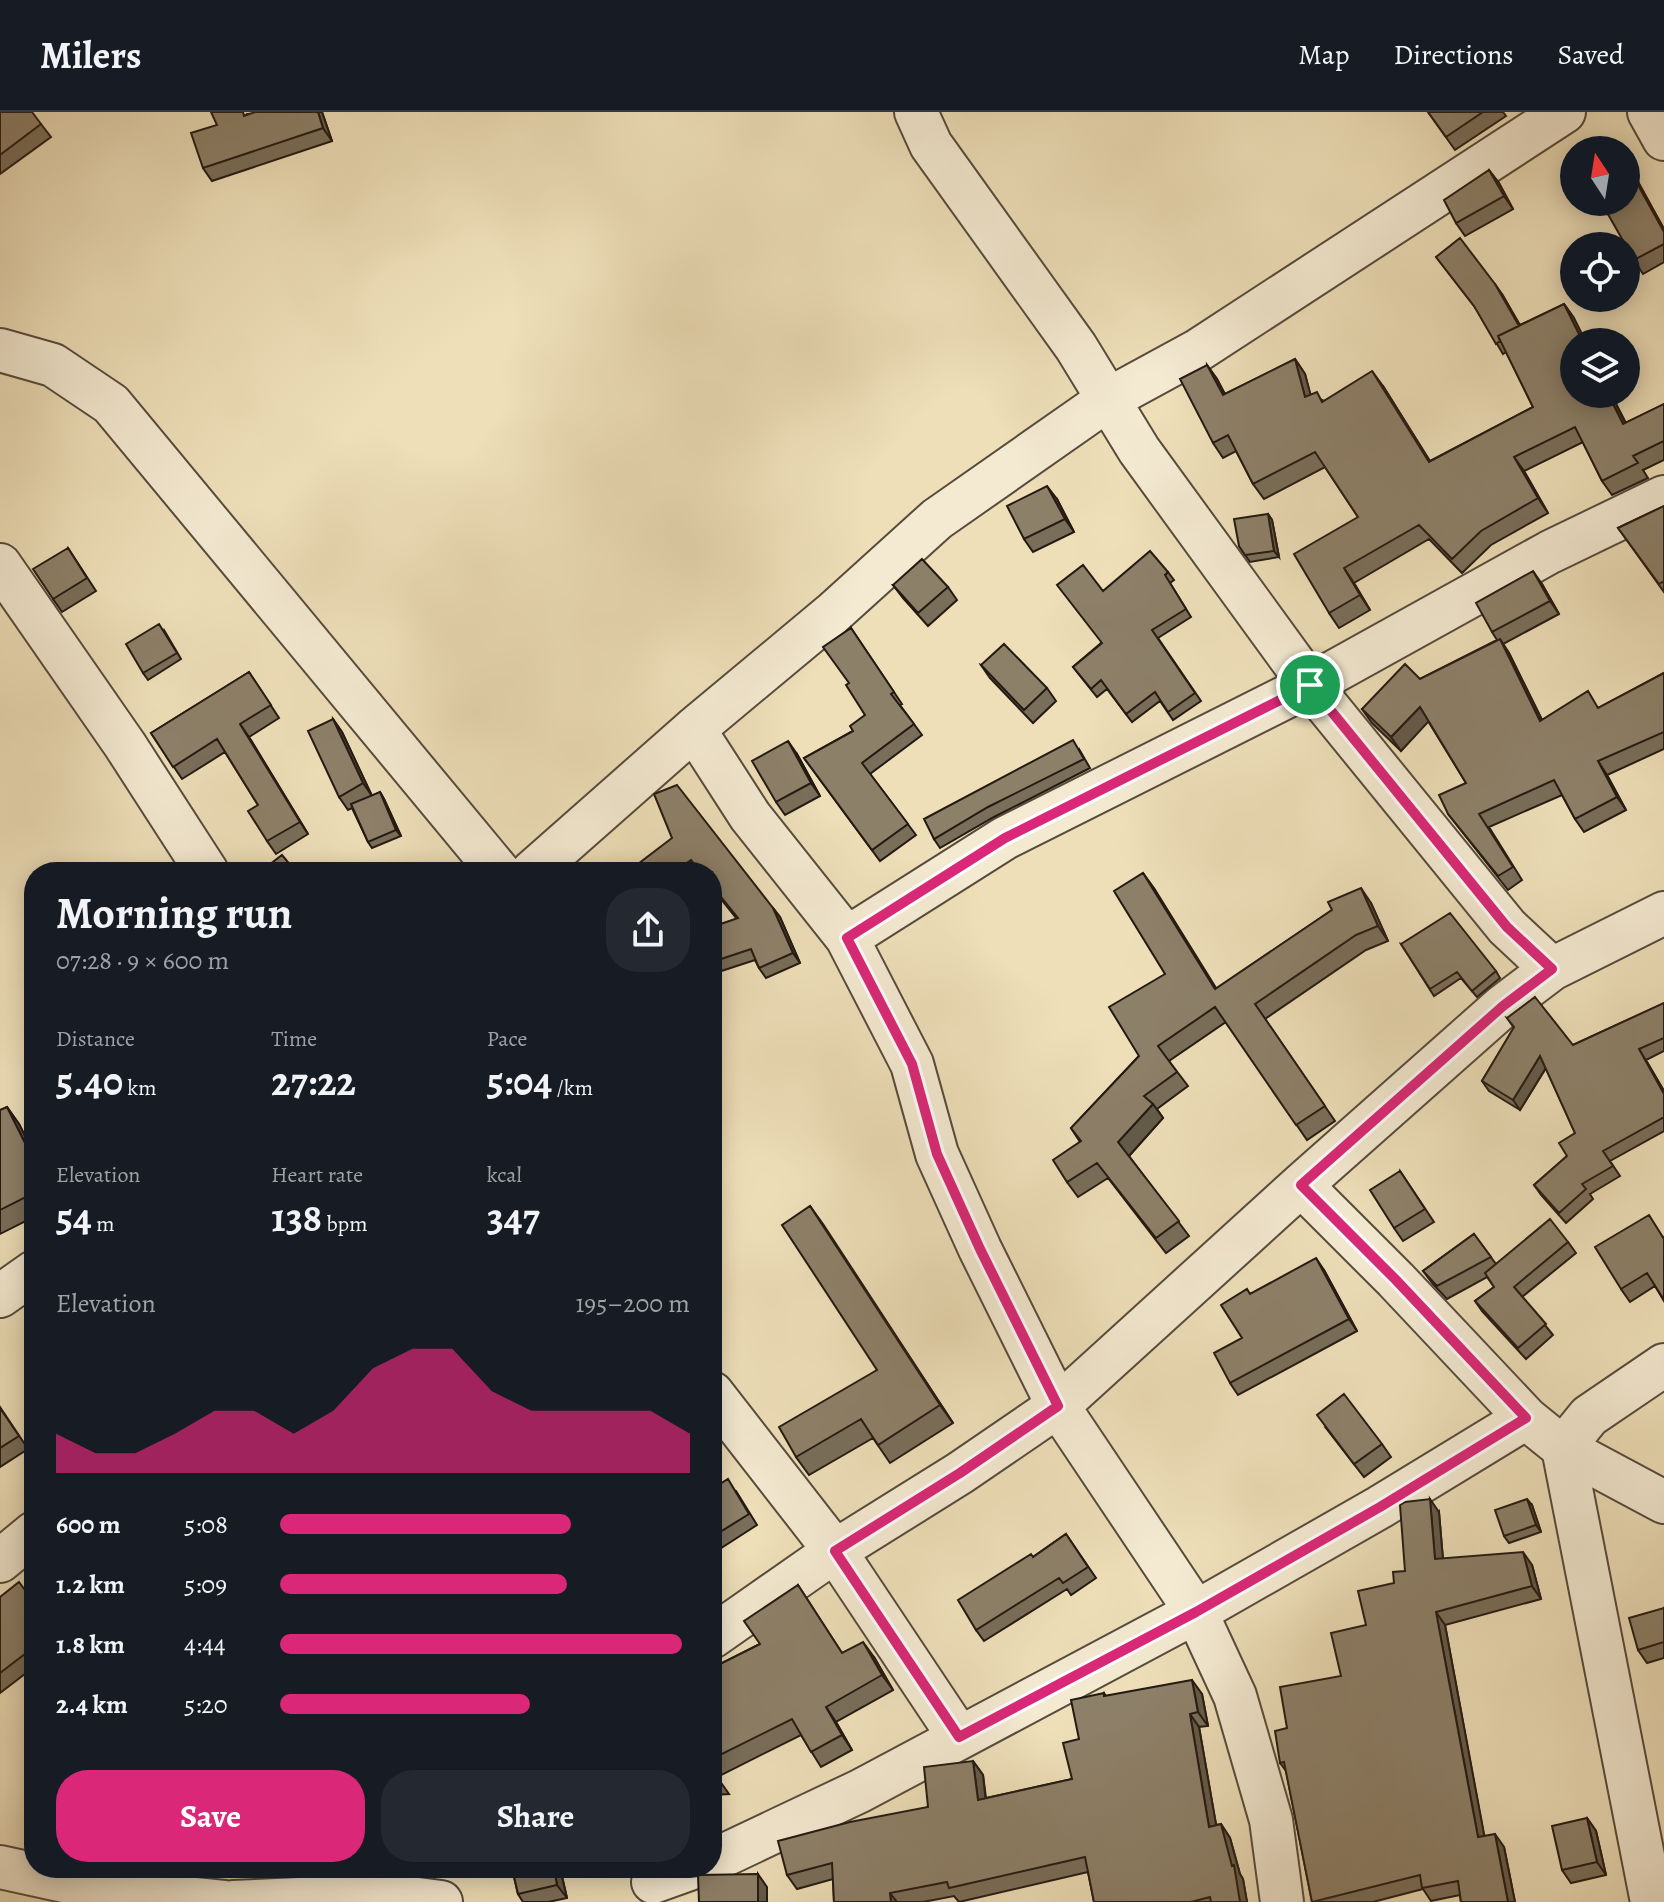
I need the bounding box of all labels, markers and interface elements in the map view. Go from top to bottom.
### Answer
text: Milers [40,29,142,81]
text: Map [1298,36,1349,74]
text: Directions [1393,36,1514,74]
text: Saved [1558,36,1624,74]
north arrow [1560,136,1640,216]
map controls [1560,136,1640,408]
button: locate [1560,232,1640,312]
button: layers [1560,328,1640,408]
pin [1276,651,1344,719]
icon: arrive [1288,663,1332,707]
text: Morning run [56,883,292,943]
button: share [606,888,690,972]
text: 07:28 · 9 × 600 m [56,943,229,978]
text: Distance [56,1024,135,1054]
text: Time [271,1024,317,1054]
text: Pace [487,1024,527,1054]
text: 5.40 [56,1054,123,1109]
text: 27:22 [271,1054,356,1109]
text: 5:04 [487,1054,552,1109]
text: km [123,1073,157,1103]
text: /km [552,1073,593,1103]
text: Elevation [56,1160,140,1190]
text: Heart rate [271,1160,363,1190]
text: kcal [487,1160,522,1190]
text: 54 [56,1190,92,1245]
text: 138 [271,1190,322,1245]
text: 347 [487,1190,540,1245]
text: m [92,1209,115,1239]
text: bpm [322,1209,368,1239]
text: Elevation [56,1286,156,1321]
text: 195–200 m [575,1286,690,1321]
text: 600 m [56,1507,121,1542]
text: 5:08 [184,1507,228,1542]
text: 1.2 km [56,1567,125,1602]
text: 5:09 [184,1567,227,1602]
text: 1.8 km [56,1627,125,1662]
text: 4:44 [184,1627,226,1662]
text: 2.4 km [56,1687,128,1722]
text: 5:20 [184,1687,228,1722]
button: Save [56,1770,365,1862]
button: Share [381,1770,690,1862]

